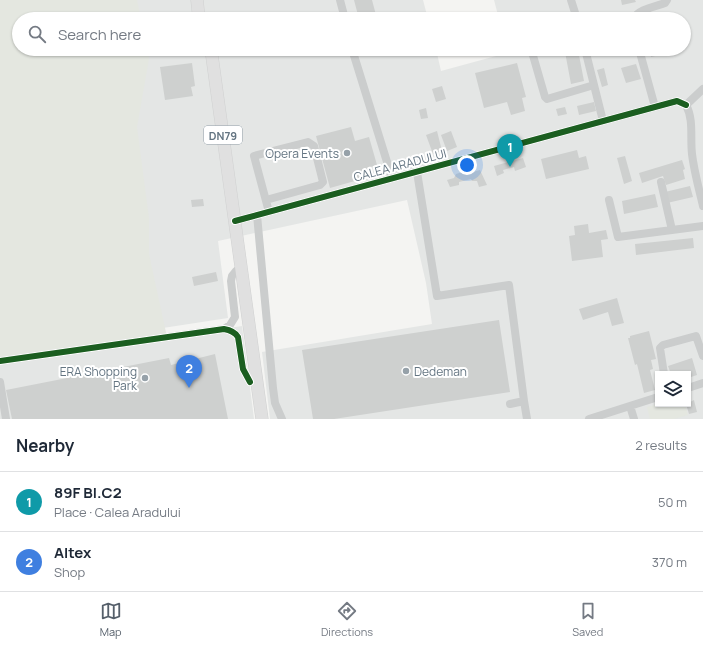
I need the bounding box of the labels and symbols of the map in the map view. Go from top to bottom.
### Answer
road number: DN79 [204,126,242,144]
pin: 1 [497,134,523,167]
street label: CALEA ARADULUI [352,144,448,186]
place label: Opera Events [265,145,339,162]
marker: Opera Events [342,148,352,158]
your location [457,155,477,175]
pin: 2 [176,355,202,388]
place label: ERA Shopping Park [60,363,138,394]
place label: Dedeman [414,363,467,380]
marker: Dedeman [401,366,411,376]
marker: ERA Shopping Park [140,373,150,383]

